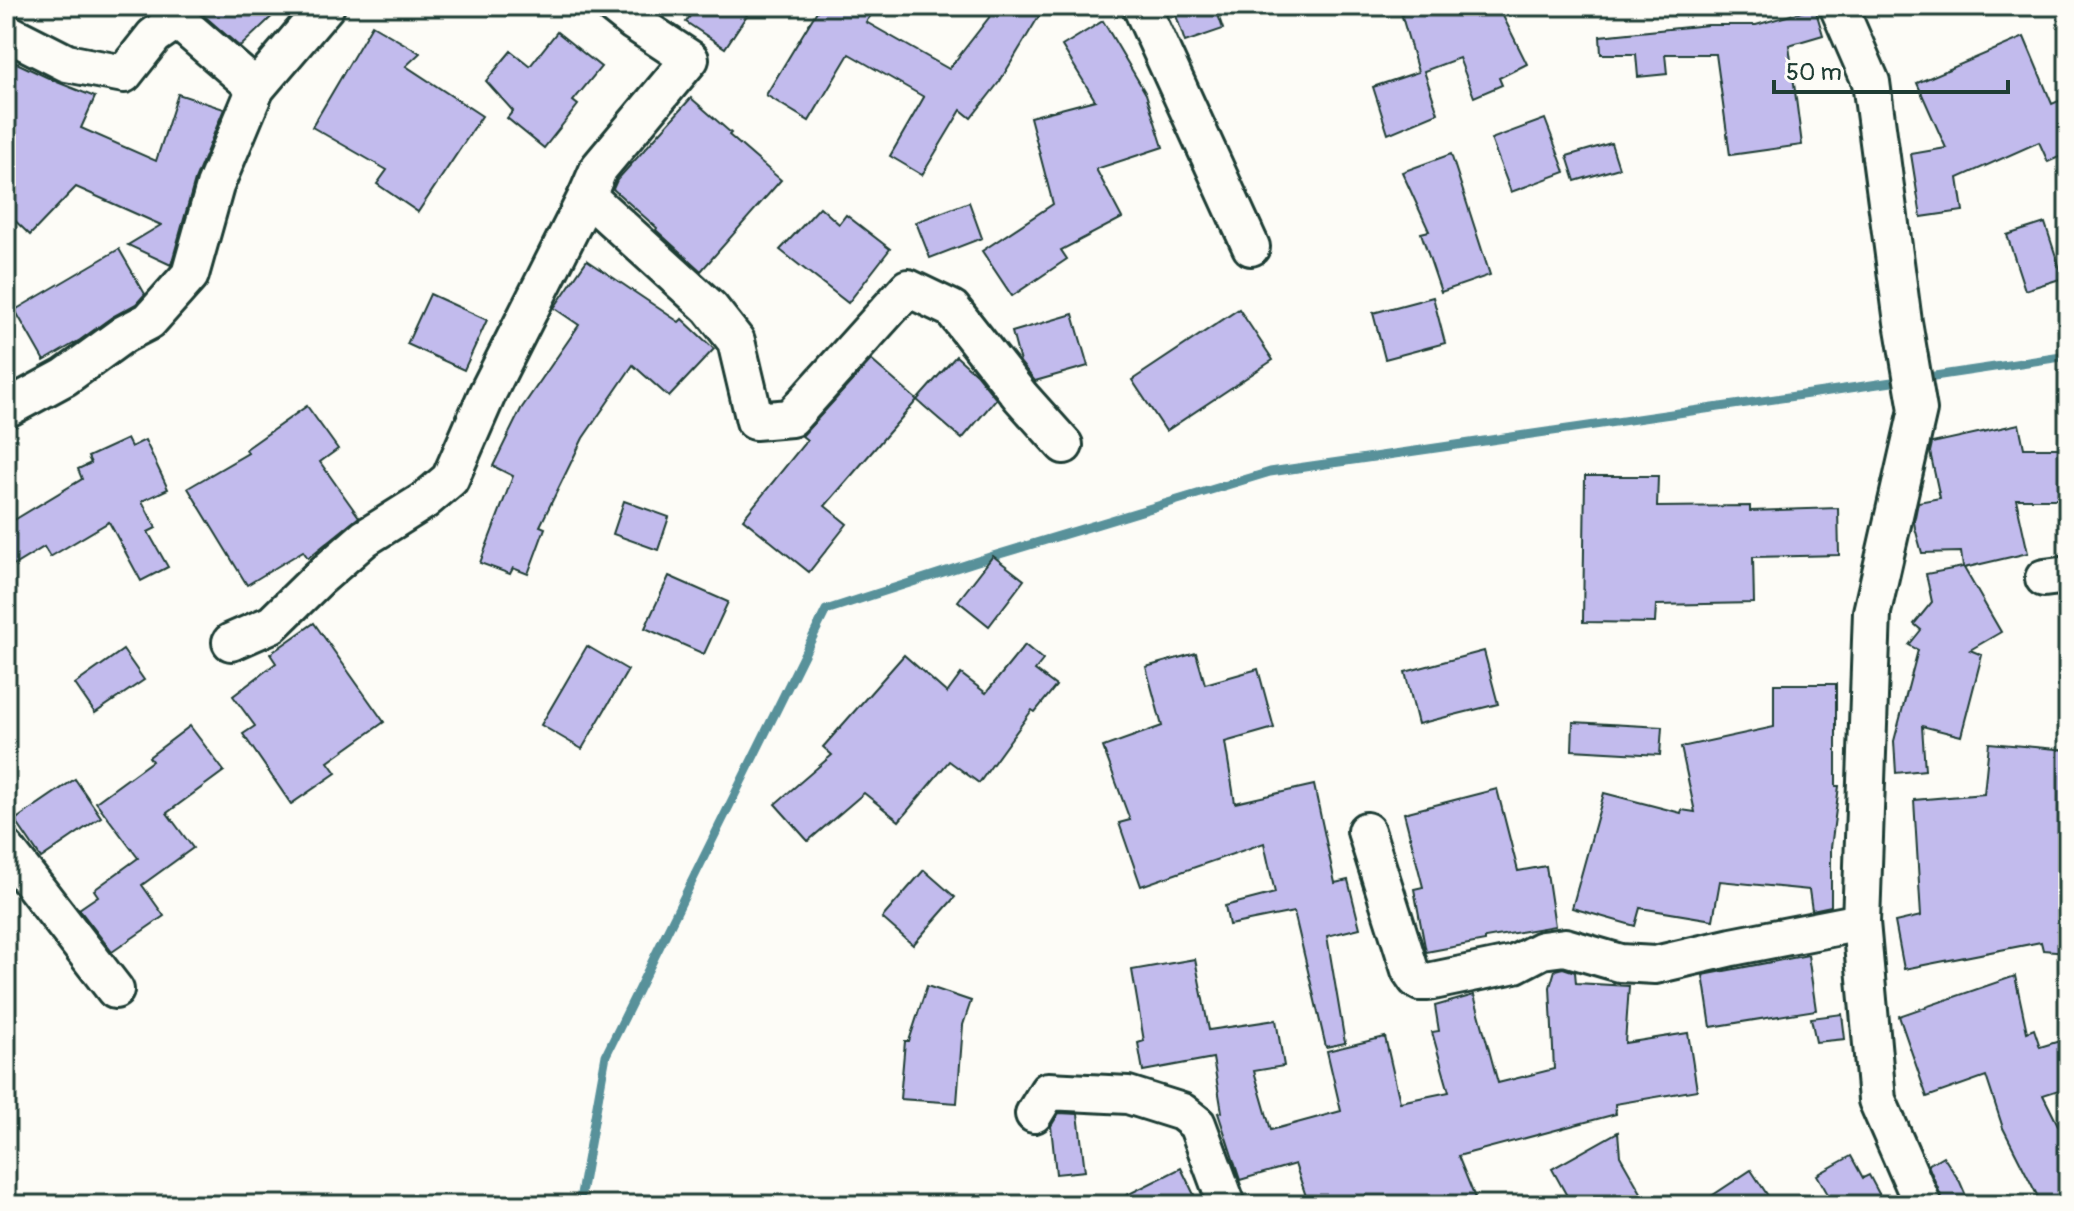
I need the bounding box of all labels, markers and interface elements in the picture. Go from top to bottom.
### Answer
scale bar [1774,44,2008,94]
text: 50 m [1786,58,1842,87]

